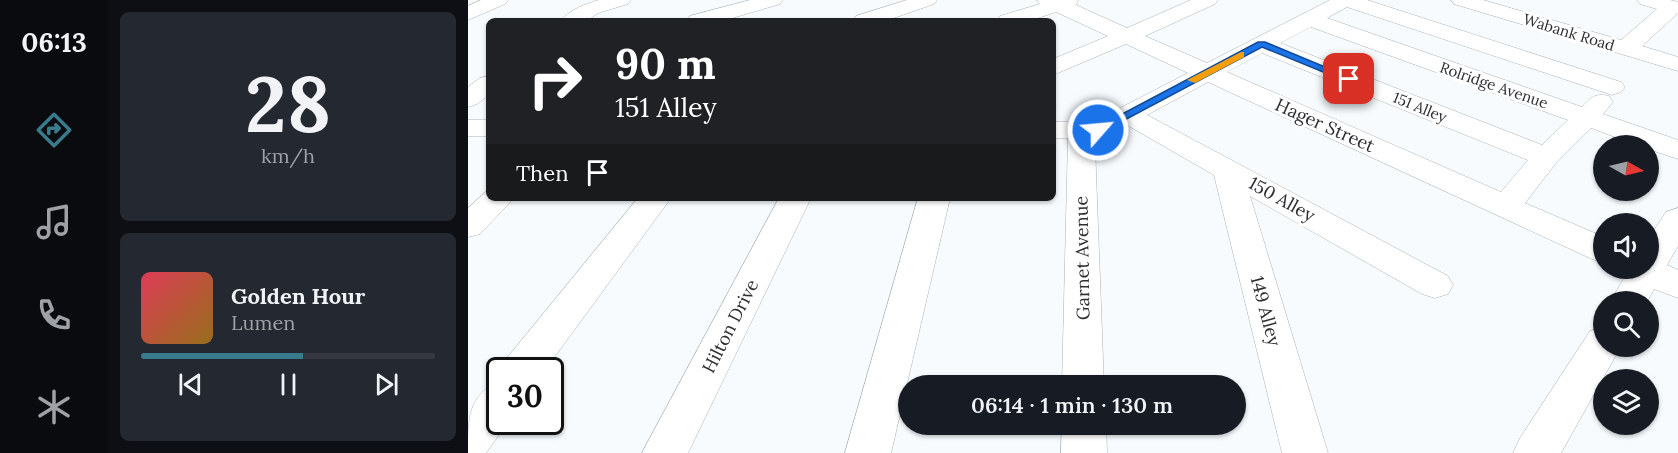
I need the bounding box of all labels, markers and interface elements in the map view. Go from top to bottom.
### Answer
street label: Wabank Road [1521,9,1617,55]
text: 06:13 [21,25,87,59]
text: 90 m [615,37,716,91]
icon: right [516,42,594,120]
pin [1323,53,1374,104]
text: 28 [245,54,331,153]
street label: Rolridge Avenue [1437,58,1551,112]
icon: arrive [1332,62,1365,95]
street label: 151 Alley [1390,88,1450,126]
text: 151 Alley [615,90,717,124]
street label: Hager Street [1272,93,1378,157]
position arrow [1066,98,1130,162]
icon: directions [33,109,75,151]
north arrow [1593,135,1659,201]
map controls [1593,135,1659,435]
text: km/h [261,143,315,168]
icon: arrive [581,156,614,189]
text: Then [516,159,569,187]
street label: 150 Alley [1245,171,1320,227]
street label: Garnet Avenue [1069,196,1095,320]
icon: music [33,201,75,243]
button: sound [1593,213,1659,279]
street label: 149 Alley [1246,273,1287,349]
street label: Hilton Drive [697,275,764,377]
text: Golden Hour [231,282,365,310]
button: search [1593,291,1659,357]
icon: phone [33,294,75,336]
text: Lumen [231,310,295,335]
speed limit sign: 30 [486,357,564,435]
icon: previous [174,368,207,401]
icon: pause [272,368,305,401]
icon: next [370,368,403,401]
button: layers [1593,369,1659,435]
icon: climate [33,386,75,428]
text: 06:14 · 1 min · 130 m [971,391,1173,419]

